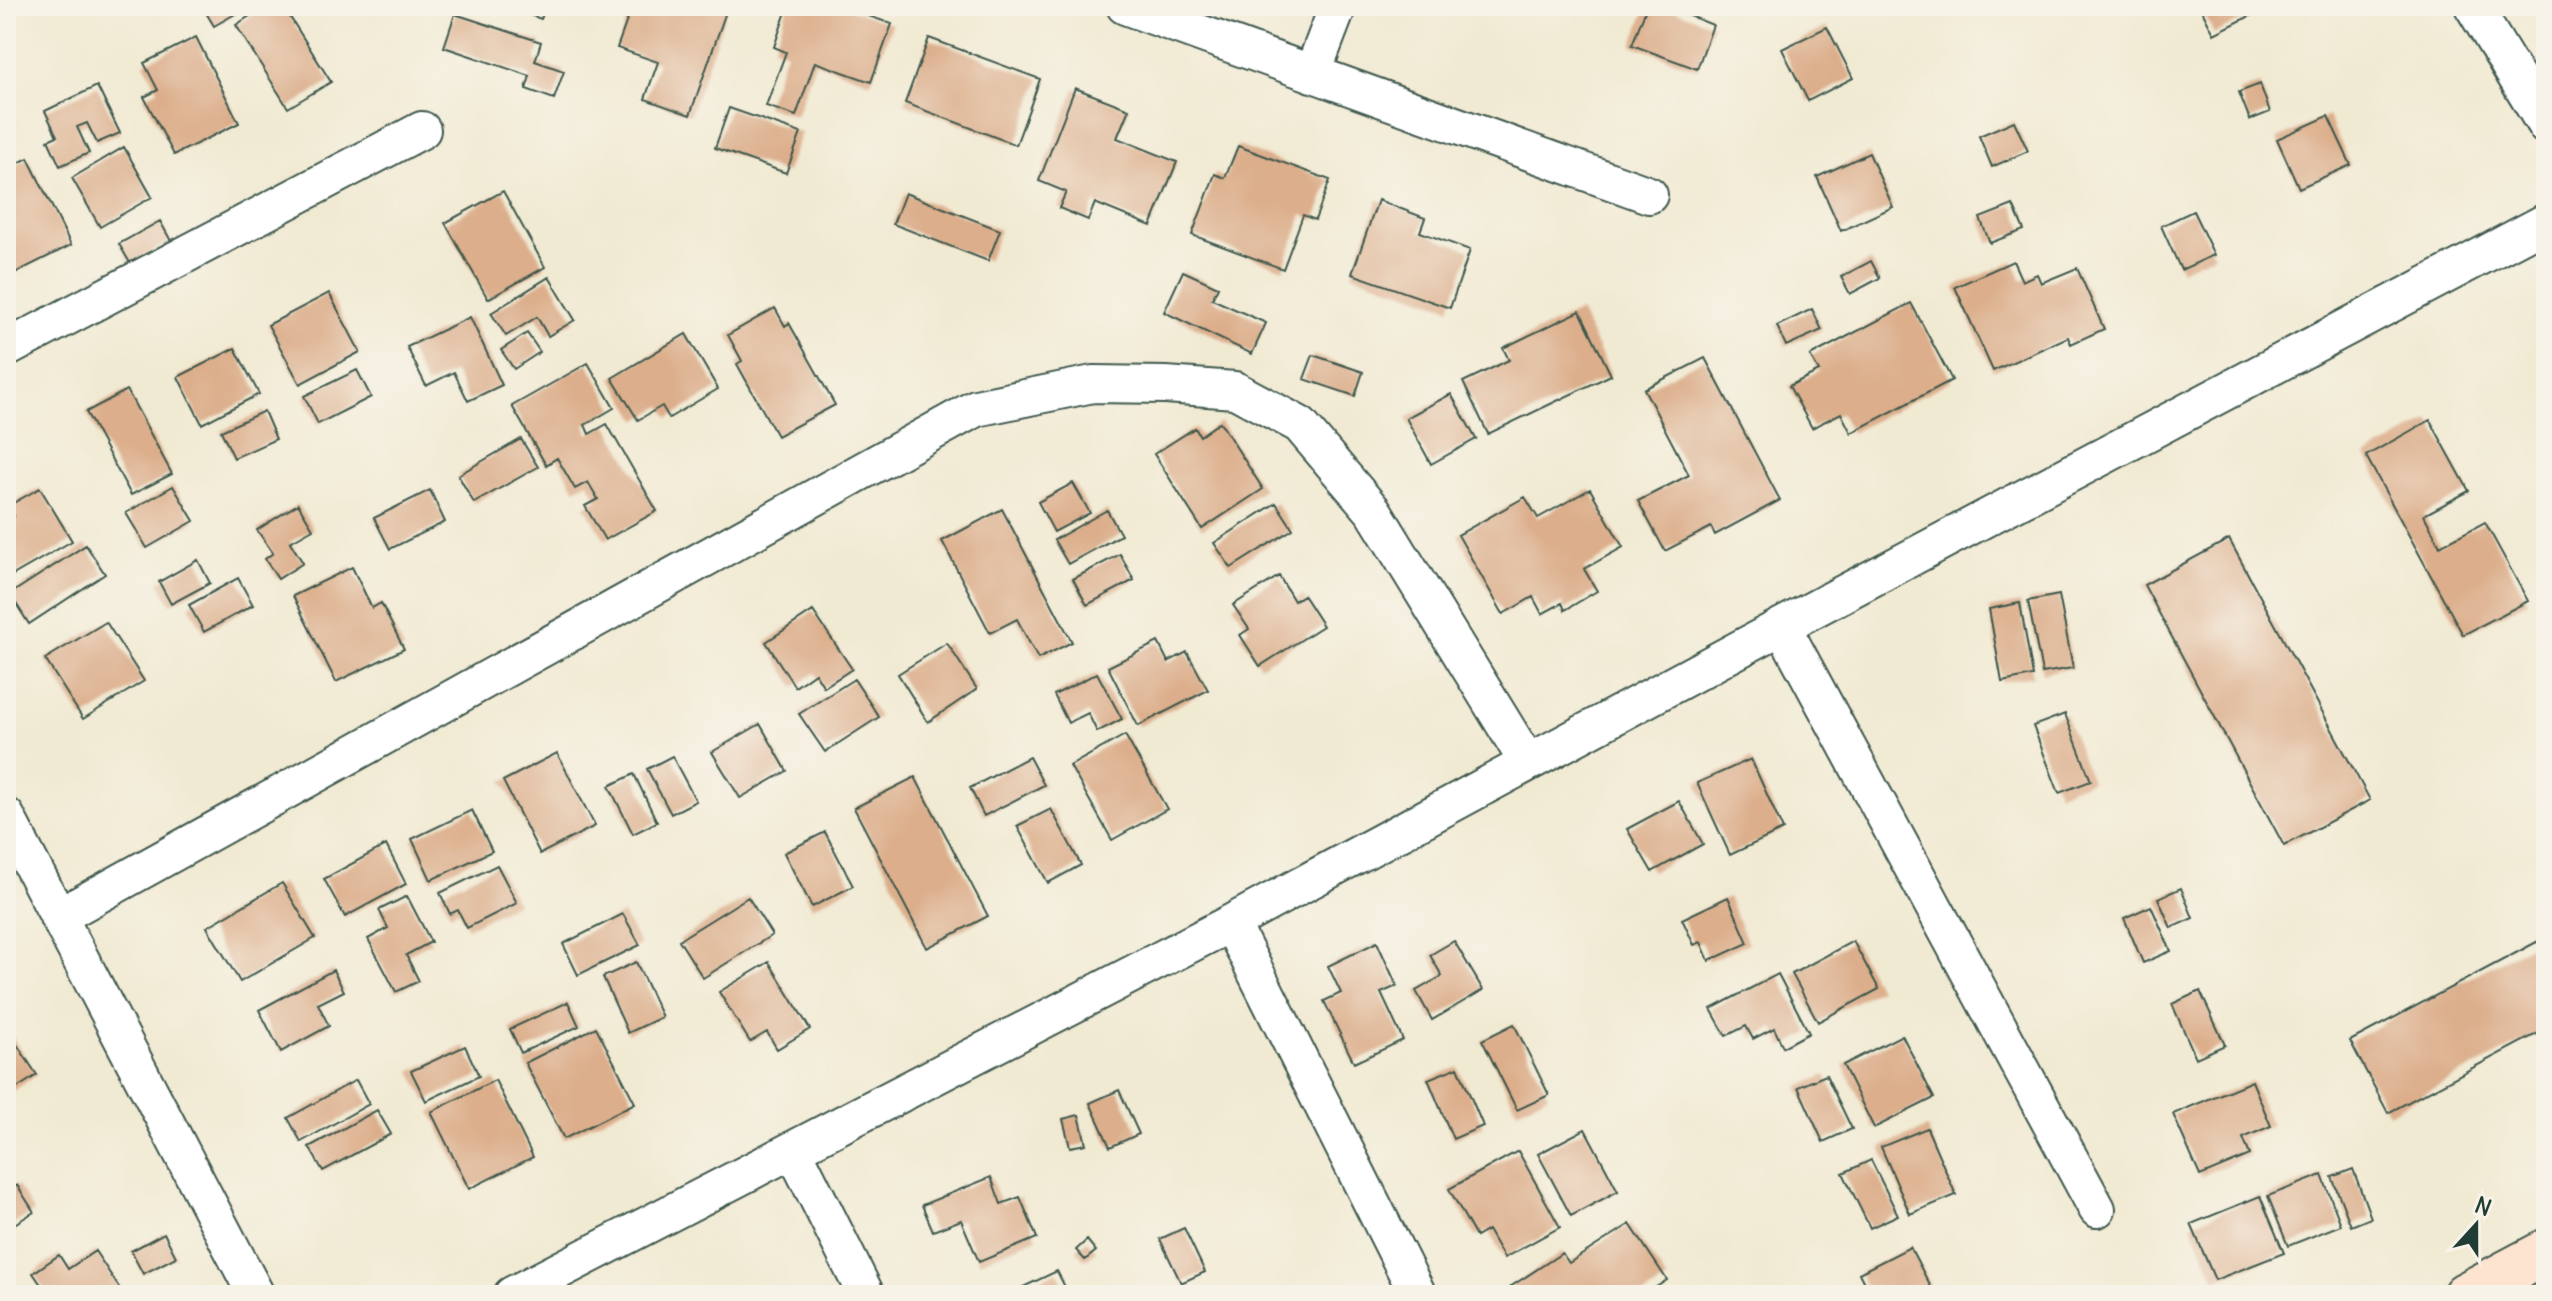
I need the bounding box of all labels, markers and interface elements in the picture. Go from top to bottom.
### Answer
north arrow [2436,1185,2516,1265]
text: N [2471,1191,2495,1222]

